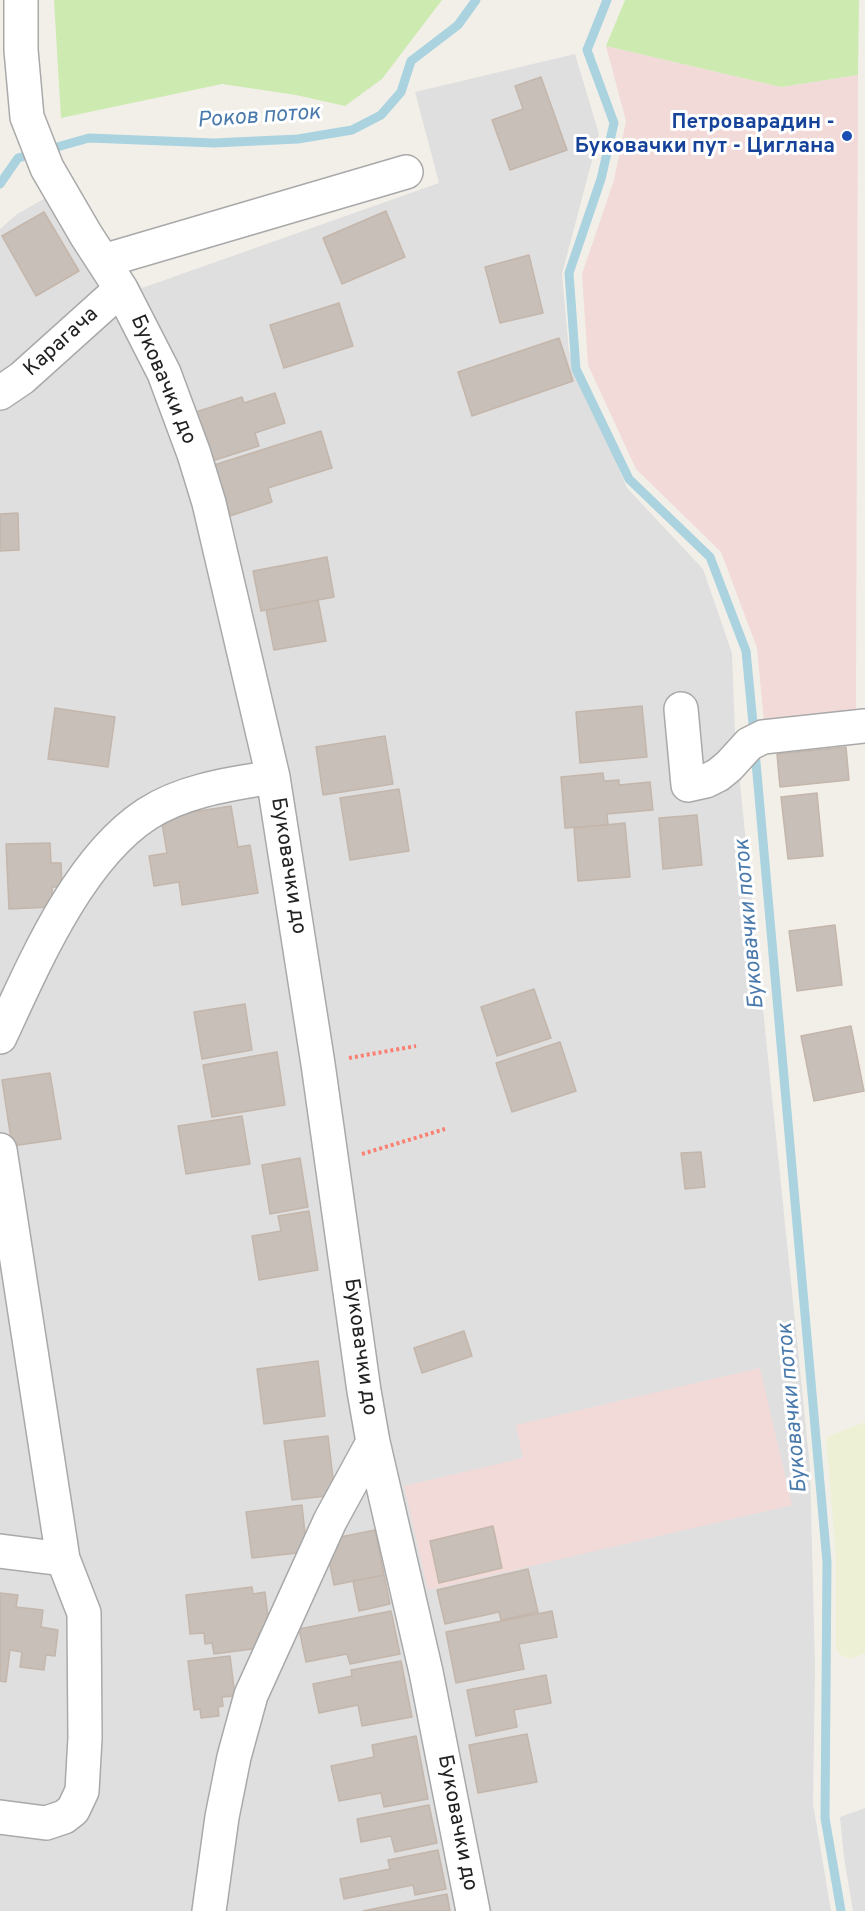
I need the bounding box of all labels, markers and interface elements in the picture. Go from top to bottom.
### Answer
water label: Роков поток [196,101,322,135]
place label: Петроварадин - Буковачки пут - Циглана [575,111,835,161]
marker: Петроварадин - Буковачки пут - Циглана [840,129,854,143]
street label: Карагача [20,303,104,383]
street label: Буковачки до [123,311,201,449]
street label: Буковачки до [264,796,310,936]
water label: Буковачки поток [730,838,772,1010]
street label: Буковачки до [337,1277,381,1417]
water label: Буковачки поток [773,1322,815,1494]
street label: Буковачки до [430,1753,482,1893]

